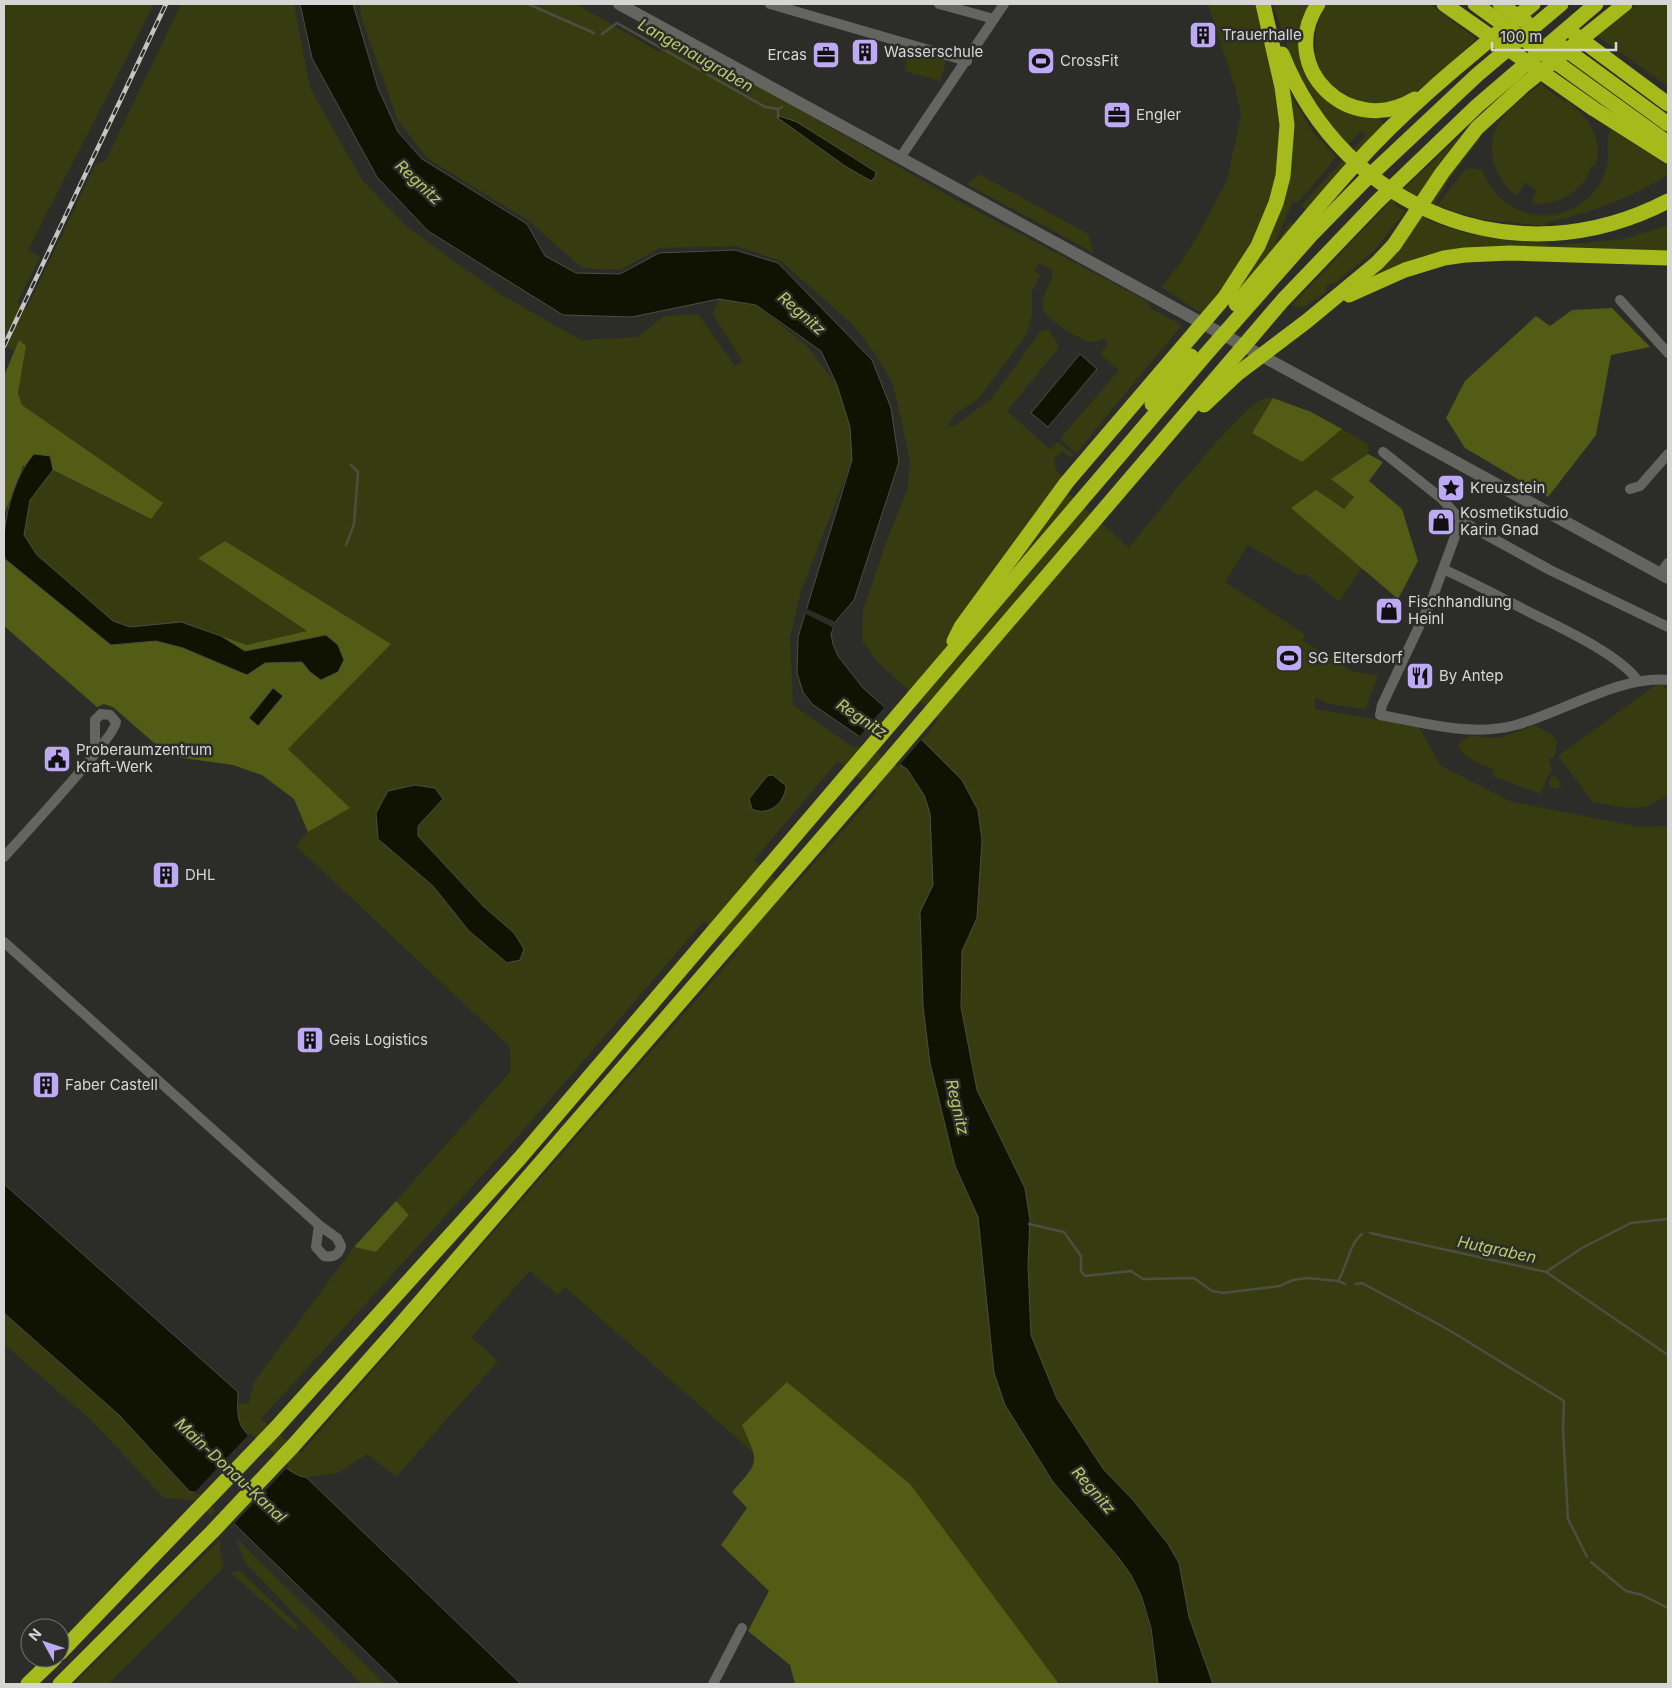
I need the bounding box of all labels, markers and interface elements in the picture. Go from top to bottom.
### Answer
water label: Langenaugraben [635,14,757,96]
building icon: Trauerhalle [1188,20,1218,50]
scale bar [1492,20,1616,52]
place label: Trauerhalle [1222,25,1302,44]
text: 100 m [1500,27,1542,46]
building icon: Wasserschule [850,37,880,67]
office icon: Ercas [811,40,841,70]
place label: Wasserschule [884,42,983,61]
place label: Ercas [768,45,807,64]
sports icon: CrossFit [1026,46,1056,76]
place label: CrossFit [1060,51,1119,70]
office icon: Engler [1102,100,1132,130]
place label: Engler [1136,105,1181,124]
water label: Regnitz [392,155,447,209]
water label: Regnitz [774,287,830,339]
place icon: Kreuzstein [1436,473,1466,503]
place label: Kreuzstein [1470,478,1545,497]
place label: Kosmetikstudio Karin Gnad [1460,503,1569,539]
shop icon: Kosmetikstudio Karin Gnad [1426,507,1456,537]
place label: Fischhandlung Heinl [1408,592,1512,628]
shop icon: Fischhandlung Heinl [1374,596,1404,626]
sports icon: SG Eltersdorf [1274,643,1304,673]
place label: SG Eltersdorf [1308,648,1403,667]
restaurant icon: By Antep [1405,661,1435,691]
place label: By Antep [1439,666,1503,685]
water label: Regnitz [833,694,891,742]
place label: Proberaumzentrum Kraft-Werk [76,740,212,776]
public building icon: Proberaumzentrum Kraft-Werk [42,744,72,774]
building icon: DHL [151,860,181,890]
place label: DHL [185,865,215,884]
building icon: Geis Logistics [295,1025,325,1055]
place label: Geis Logistics [329,1030,428,1049]
building icon: Faber Castell [31,1070,61,1100]
place label: Faber Castell [65,1075,158,1094]
water label: Regnitz [942,1077,974,1137]
water label: Hutgraben [1456,1231,1538,1267]
water label: Main-Donau-Kanal [171,1413,291,1527]
water label: Regnitz [1068,1462,1120,1518]
north arrow [20,1618,70,1668]
text: N [25,1625,45,1644]

